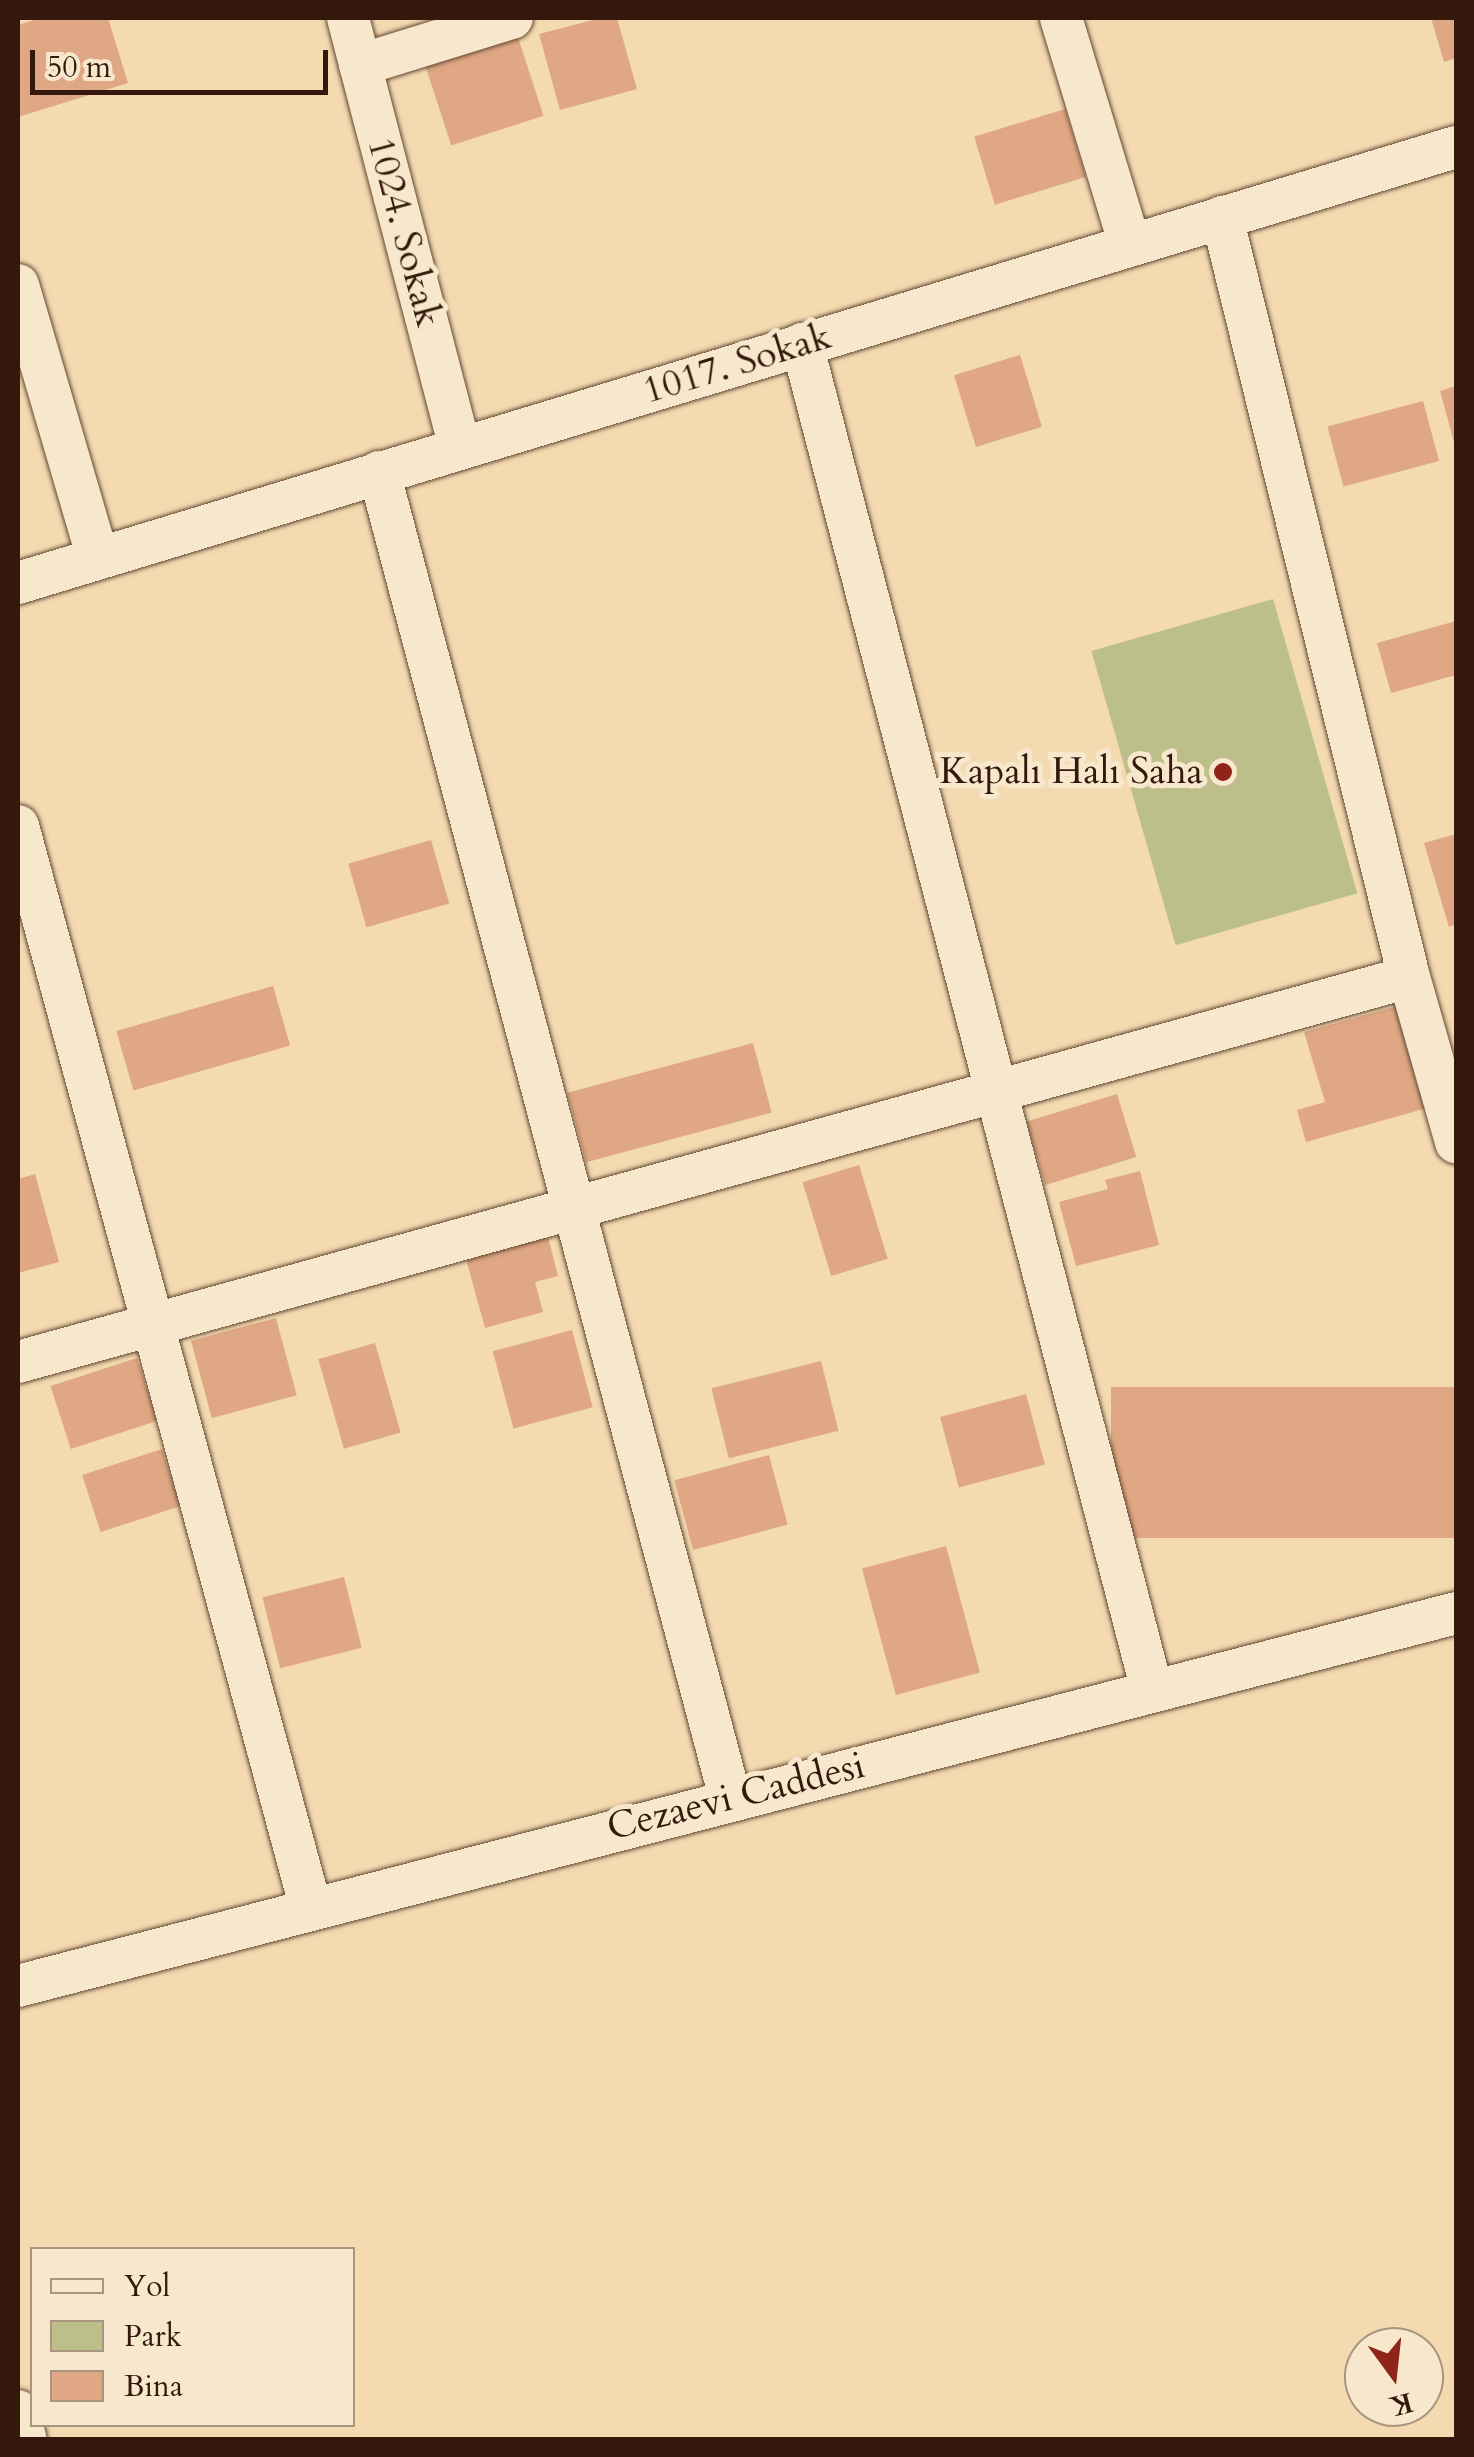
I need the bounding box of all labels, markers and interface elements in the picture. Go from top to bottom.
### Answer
scale bar [35,30,332,92]
text: 50 m [47,47,111,88]
street label: 1024. Sokak [357,132,451,332]
street label: 1017. Sokak [637,314,837,414]
place label: Kapalı Halı Saha [940,749,1203,795]
marker: Kapalı Halı Saha [1212,761,1234,783]
street label: Cezaevi Caddesi [603,1743,869,1851]
legend [30,2247,355,2427]
text: Yol [124,2266,170,2307]
text: Park [124,2316,182,2357]
north arrow [1344,2327,1444,2427]
text: Bina [124,2366,183,2407]
text: K [1385,2383,1417,2425]

